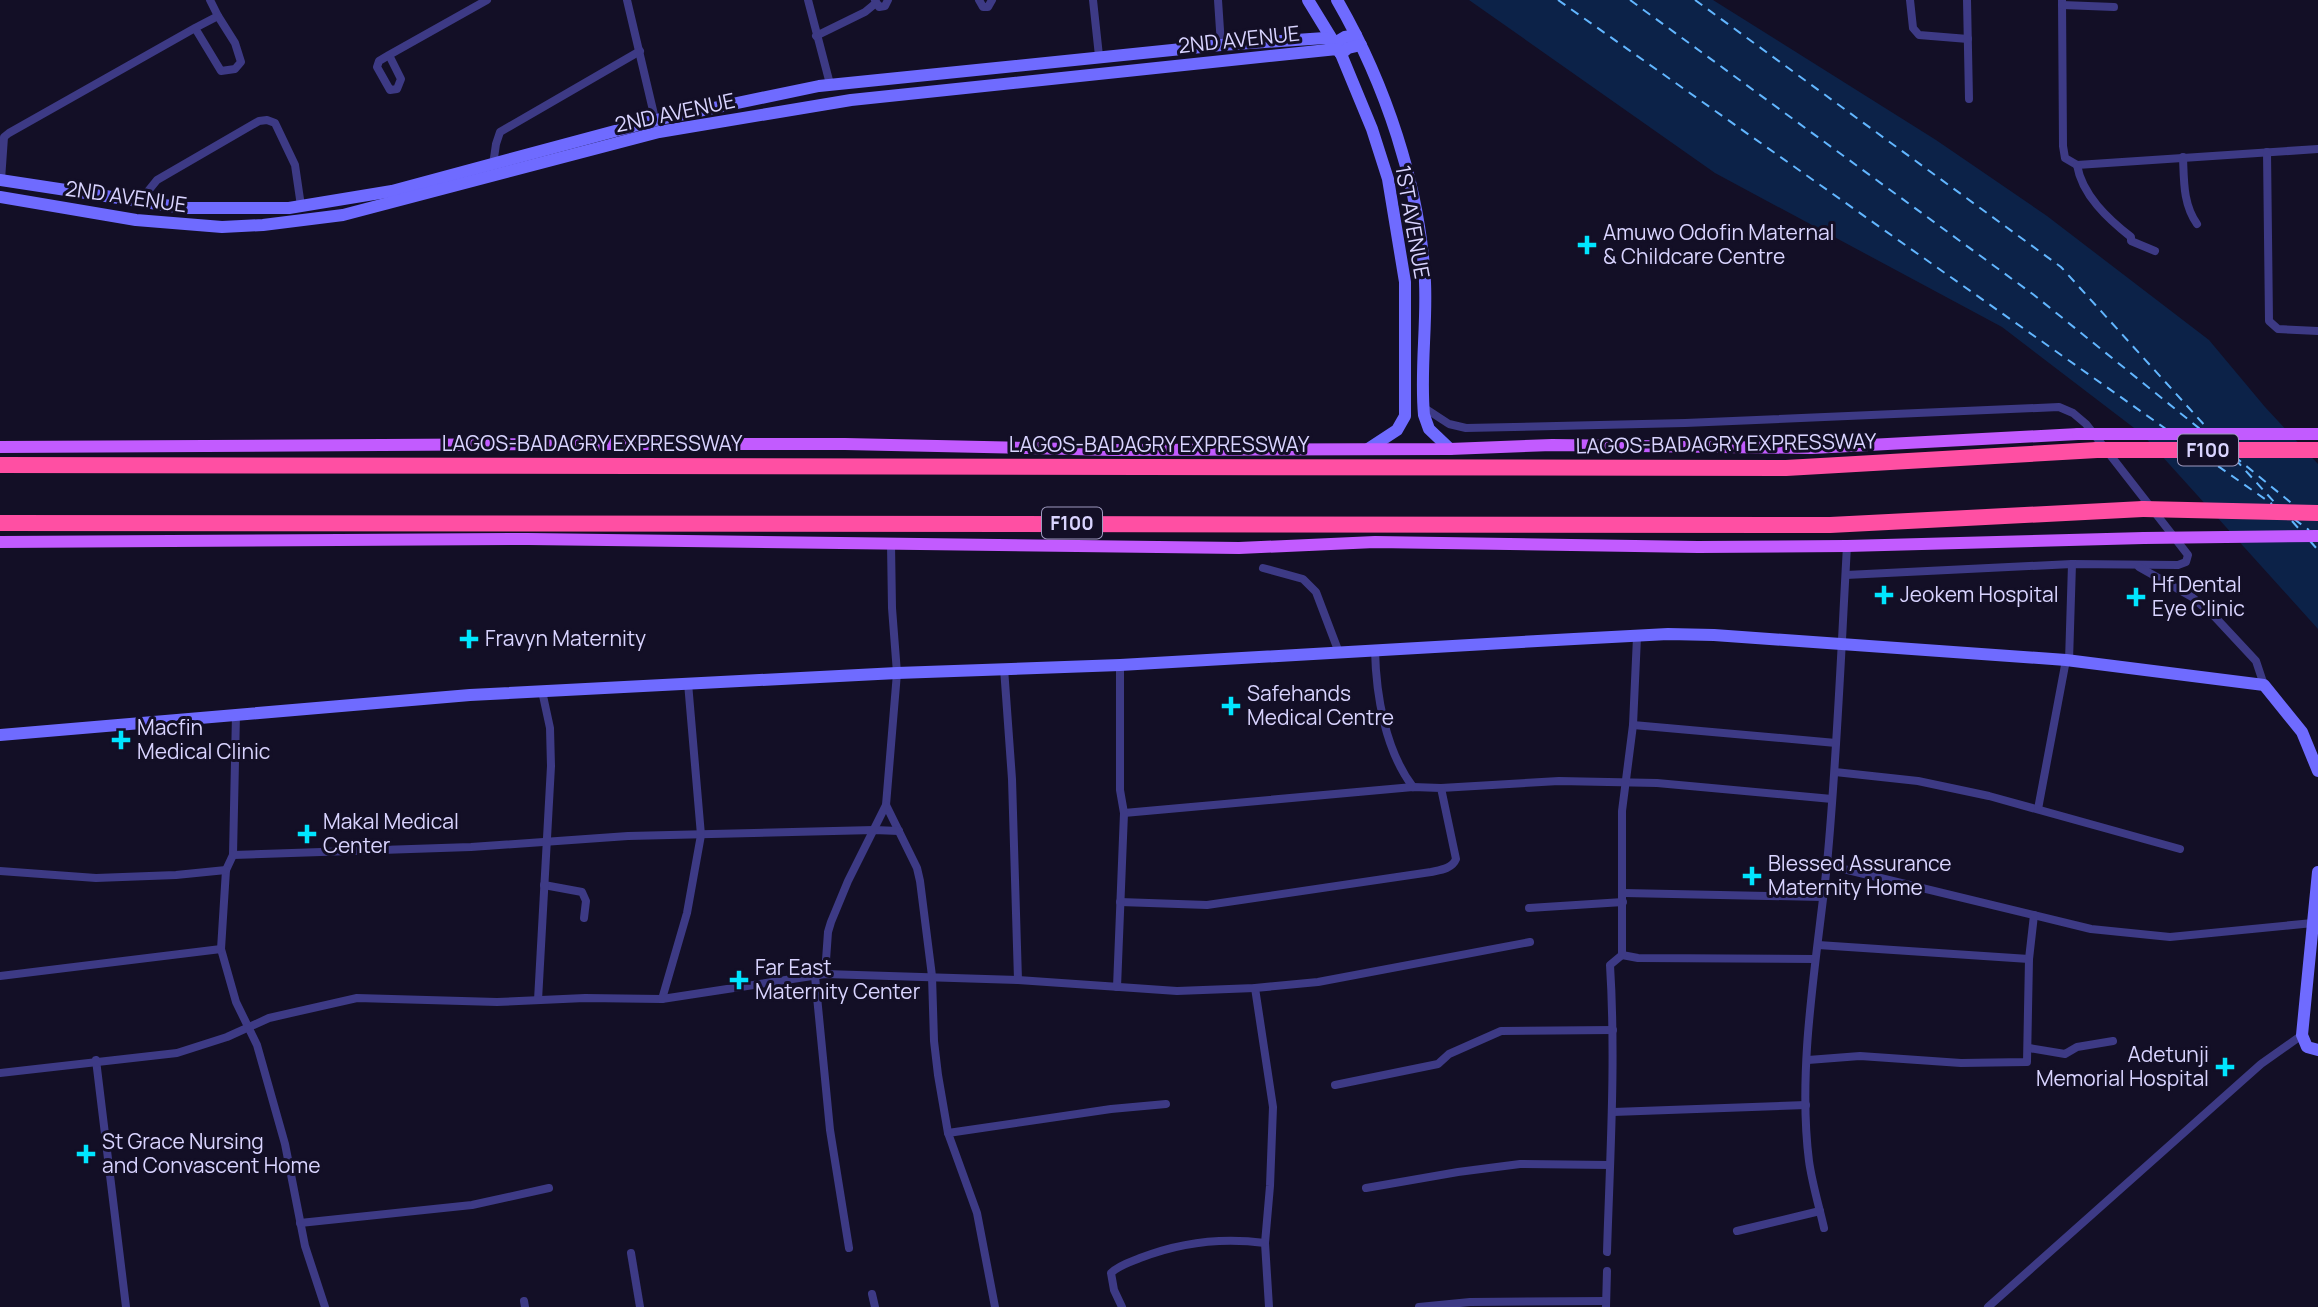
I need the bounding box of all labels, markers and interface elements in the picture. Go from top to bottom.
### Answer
street label: 2ND AVENUE [1177,19,1301,59]
street label: 2ND AVENUE [612,86,737,138]
street label: 1ST AVENUE [1389,163,1437,281]
street label: 2ND AVENUE [64,174,189,218]
place label: Amuwo Odofin Maternal & Childcare Centre [1603,218,1835,270]
marker: Amuwo Odofin Maternal & Childcare Centre [1577,235,1597,255]
street label: LAGOS-BADAGRY EXPRESSWAY [1575,426,1877,460]
street label: LAGOS-BADAGRY EXPRESSWAY [442,429,743,457]
street label: LAGOS-BADAGRY EXPRESSWAY [1009,430,1310,458]
road number: F100 [2178,435,2238,466]
road number: F100 [1042,508,1102,538]
place label: Hf Dental Eye Clinic [2152,570,2245,622]
place label: Jeokem Hospital [1900,580,2059,608]
marker: Jeokem Hospital [1874,585,1894,605]
marker: Hf Dental Eye Clinic [2126,587,2146,607]
place label: Fravyn Maternity [485,624,646,652]
marker: Fravyn Maternity [459,629,479,649]
place label: Safehands Medical Centre [1247,679,1394,731]
marker: Safehands Medical Centre [1221,696,1241,716]
place label: Macfin Medical Clinic [137,713,270,765]
marker: Macfin Medical Clinic [111,730,131,750]
place label: Makal Medical Center [323,807,459,859]
marker: Makal Medical Center [297,824,317,844]
place label: Blessed Assurance Maternity Home [1768,849,1952,901]
marker: Blessed Assurance Maternity Home [1742,866,1762,886]
place label: Far East Maternity Center [755,953,921,1005]
marker: Far East Maternity Center [729,970,749,990]
place label: Adetunji Memorial Hospital [2036,1040,2209,1092]
marker: Adetunji Memorial Hospital [2215,1057,2235,1077]
place label: St Grace Nursing and Convascent Home [102,1127,321,1179]
marker: St Grace Nursing and Convascent Home [76,1144,96,1164]

